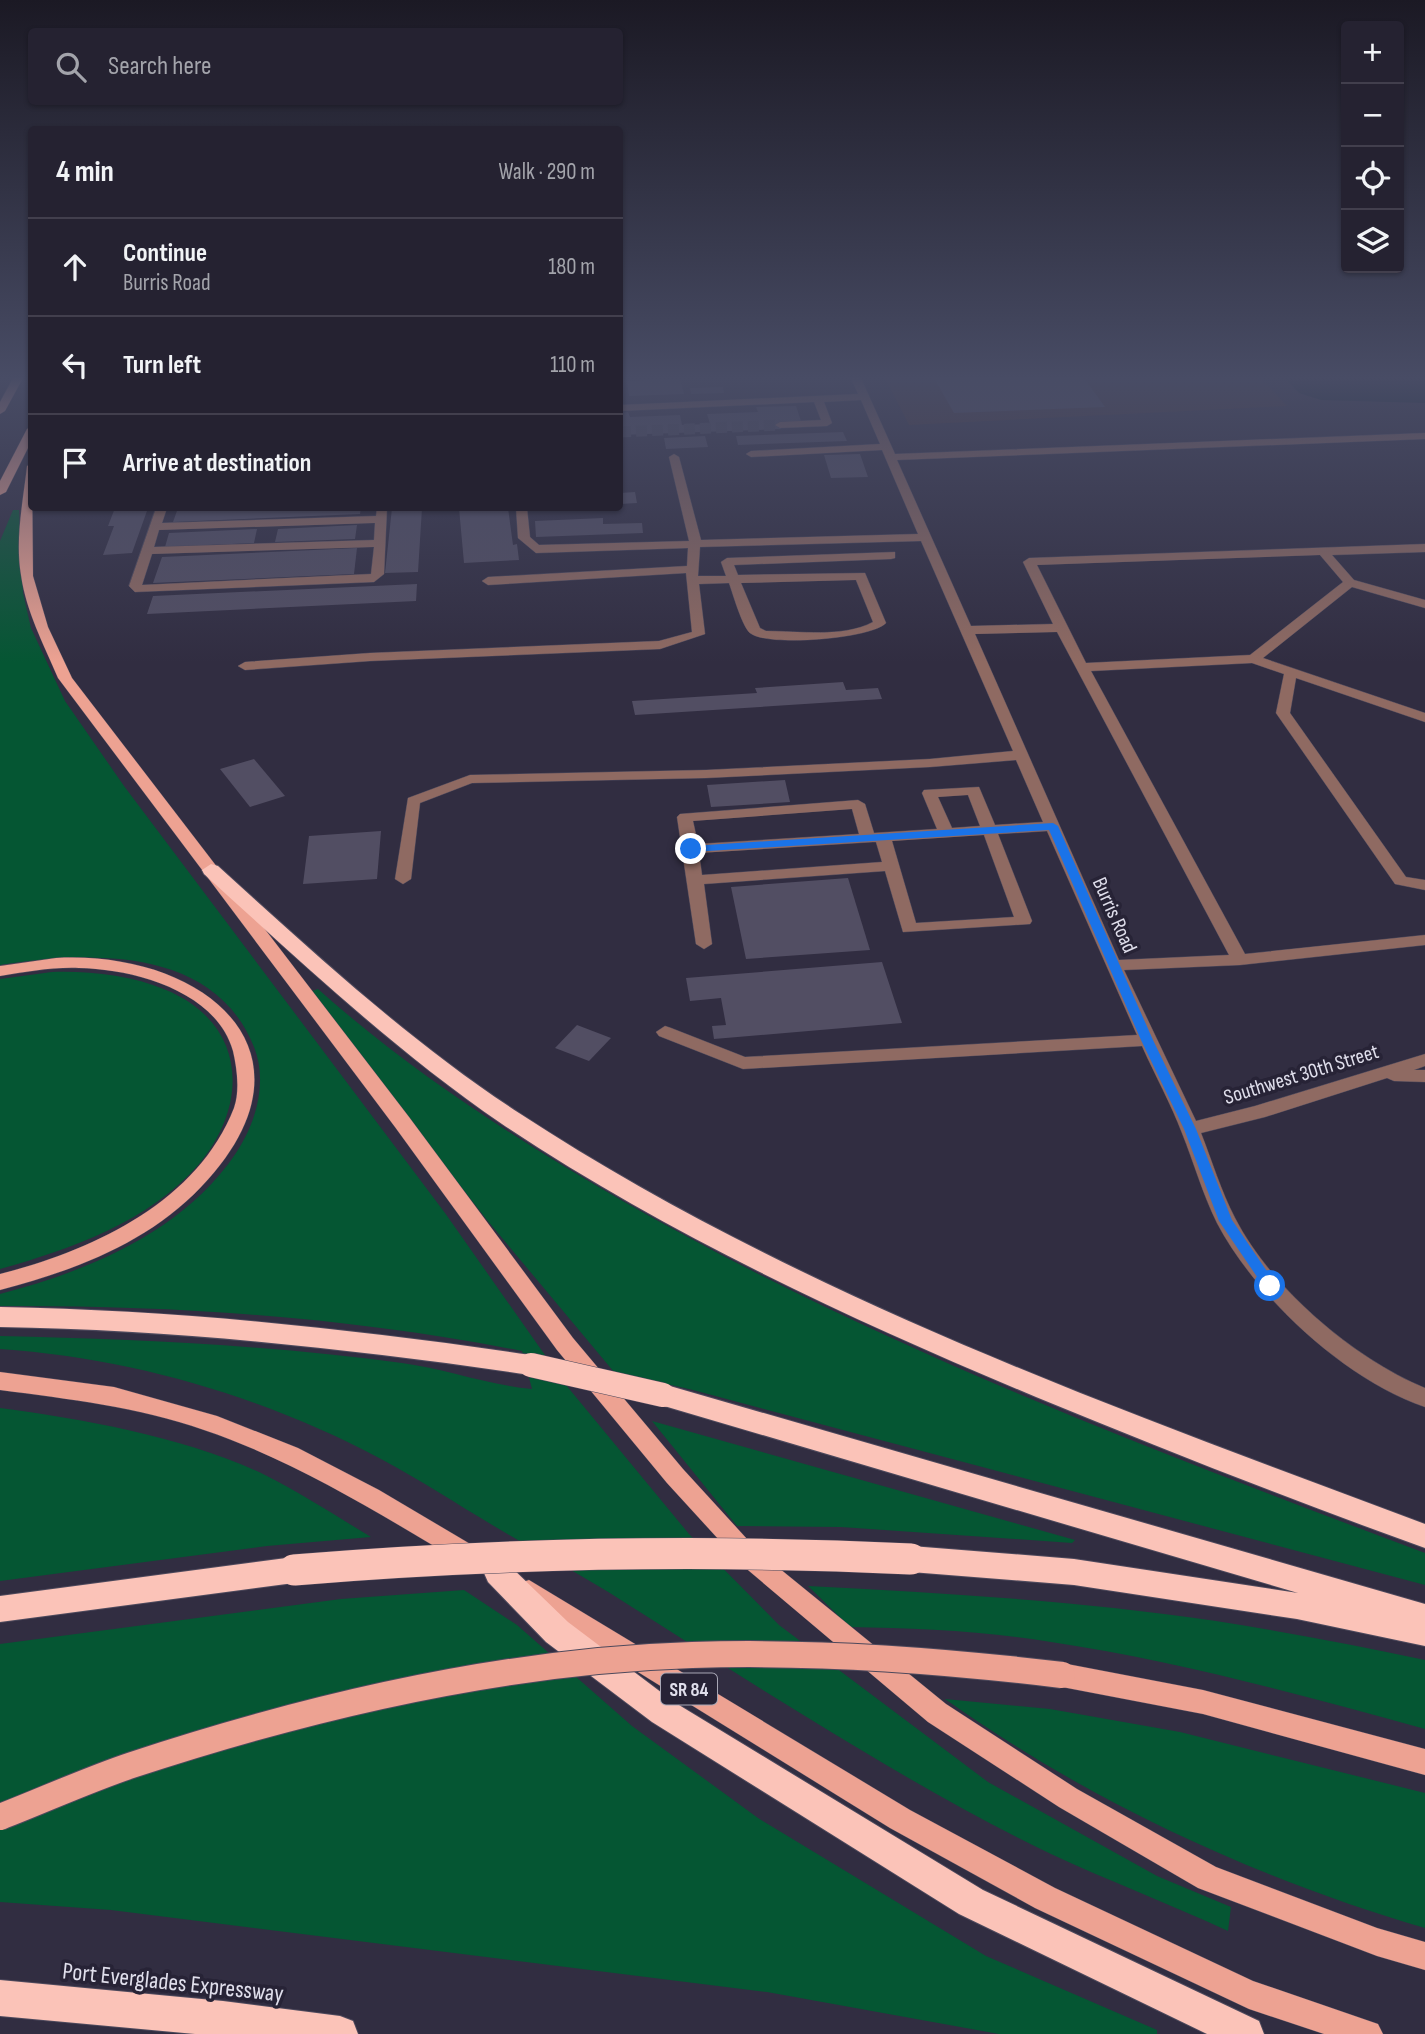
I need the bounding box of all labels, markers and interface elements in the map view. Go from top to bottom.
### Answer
map controls [1341,21,1404,273]
button: + [1341,21,1404,84]
search box [28,28,623,105]
icon: search [52,48,90,86]
text: Search here [108,51,211,82]
button: − [1341,84,1404,147]
button: locate [1341,147,1404,210]
text: 4 min [56,154,114,190]
text: Walk · 290 m [498,158,595,186]
button: layers [1341,210,1404,273]
text: Continue [123,238,207,269]
icon: ahead [56,248,94,286]
text: 180 m [548,253,595,281]
text: Burris Road [123,269,211,297]
icon: left [56,346,94,384]
text: Turn left [123,350,201,381]
text: 110 m [550,351,595,379]
icon: arrive [56,444,94,482]
text: Arrive at destination [123,448,311,479]
route end [675,833,706,864]
street label: Burris Road [1087,874,1142,957]
street label: Southwest 30th Street [1221,1039,1382,1110]
route start [1254,1270,1285,1301]
road number: SR 84 [661,1674,717,1704]
street label: Port Everglades Expressway [61,1956,285,2009]

